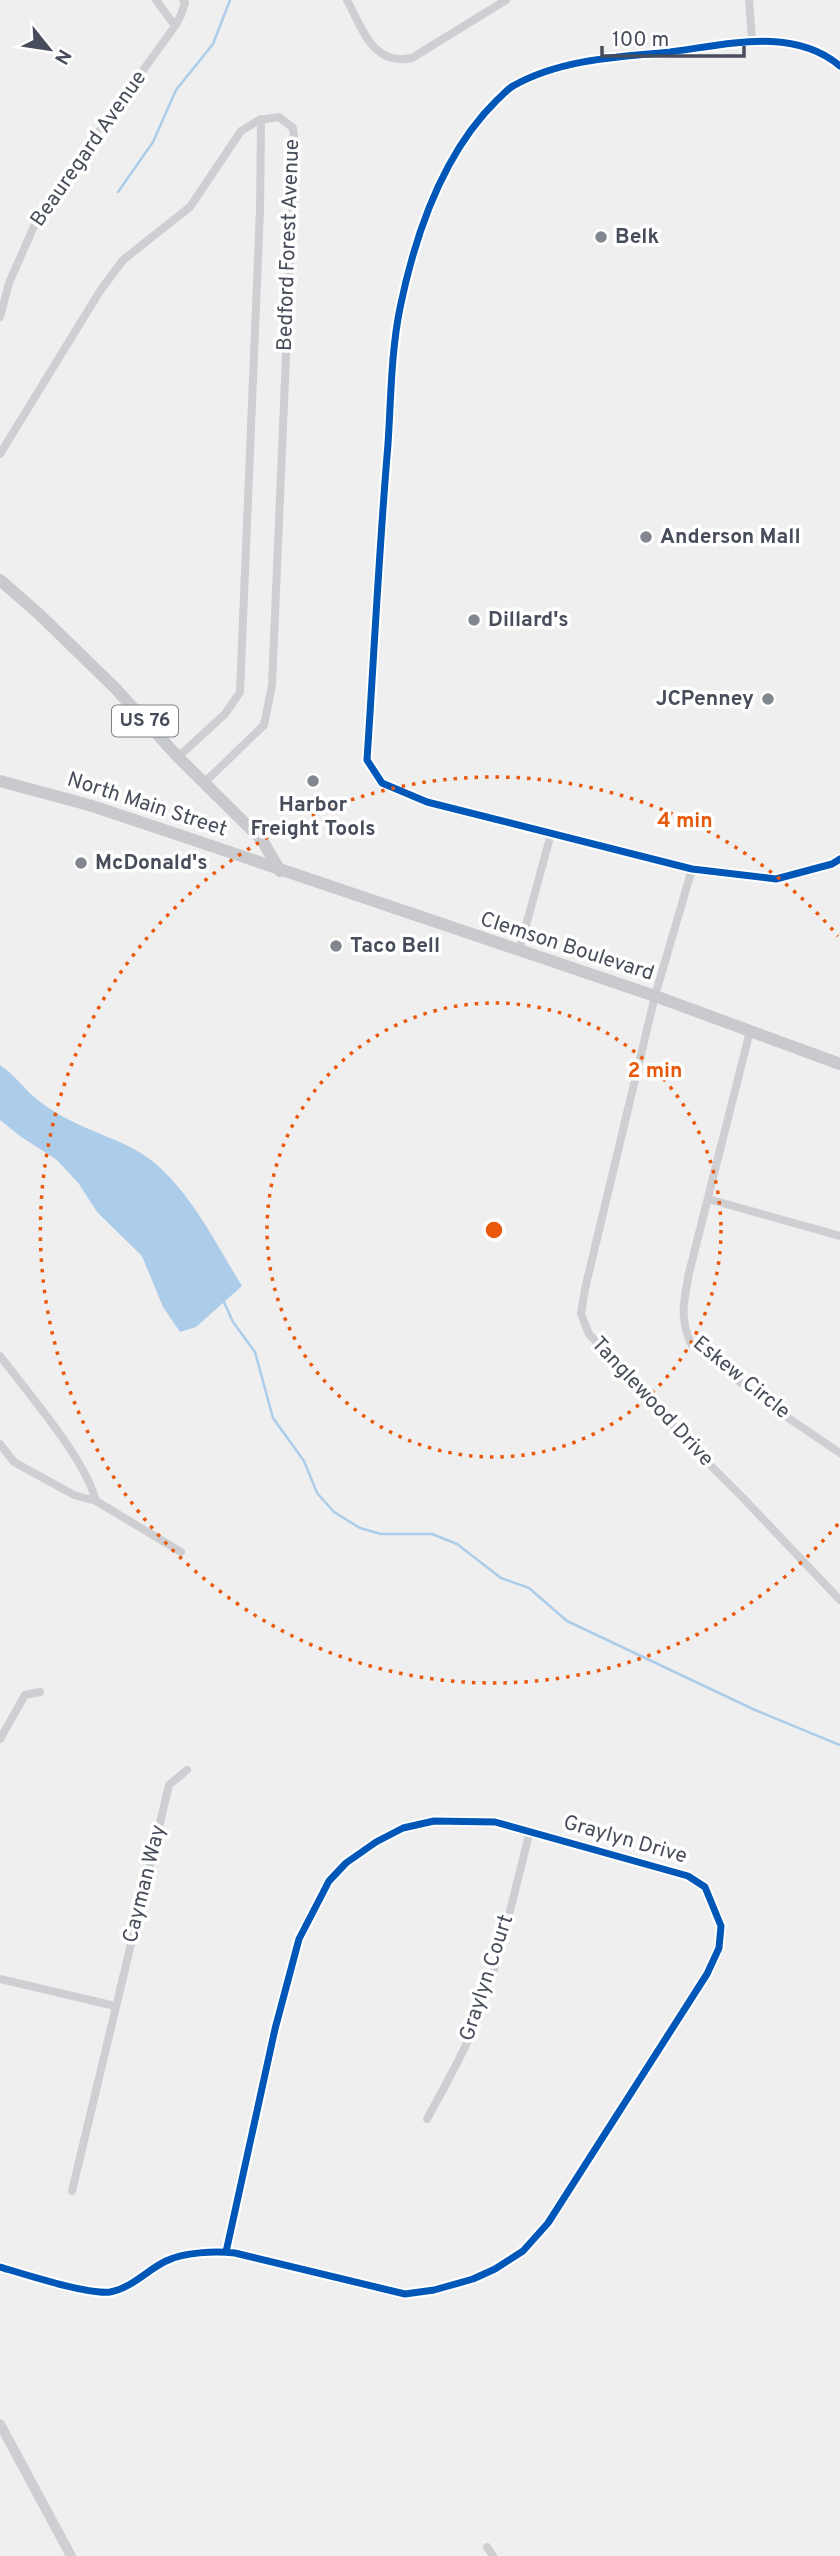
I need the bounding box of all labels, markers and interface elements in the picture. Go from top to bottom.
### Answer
north arrow [14,14,84,84]
scale bar [602,14,744,58]
text: 100 m [612,27,669,54]
text: N [48,45,76,68]
street label: Beauregard Avenue [25,66,153,232]
street label: Bedford Forest Avenue [272,138,306,352]
place label: Belk [615,224,659,251]
marker: Belk [593,229,609,245]
place label: Anderson Mall [660,524,801,551]
marker: Anderson Mall [638,529,654,545]
place label: Dillard's [488,607,569,634]
marker: Dillard's [466,612,482,628]
place label: JCPenney [656,686,754,713]
marker: JCPenney [760,691,776,707]
road number: US 76 [112,706,178,736]
street label: North Main Street [64,766,230,844]
marker: Harbor Freight Tools [305,773,321,789]
place label: Harbor Freight Tools [250,792,376,843]
text: 4 min [657,808,713,835]
place label: McDonald's [95,850,208,877]
marker: McDonald's [73,855,89,871]
street label: Clemson Boulevard [477,906,657,988]
place label: Taco Bell [350,933,440,960]
marker: Taco Bell [328,938,344,954]
text: 2 min [628,1058,682,1085]
centre of rings [482,1218,506,1242]
street label: Tanglewood Drive [585,1331,719,1473]
street label: Eskew Circle [687,1331,795,1425]
street label: Graylyn Drive [560,1809,690,1871]
street label: Cayman Way [117,1822,173,1946]
street label: Graylyn Court [454,1911,520,2045]

